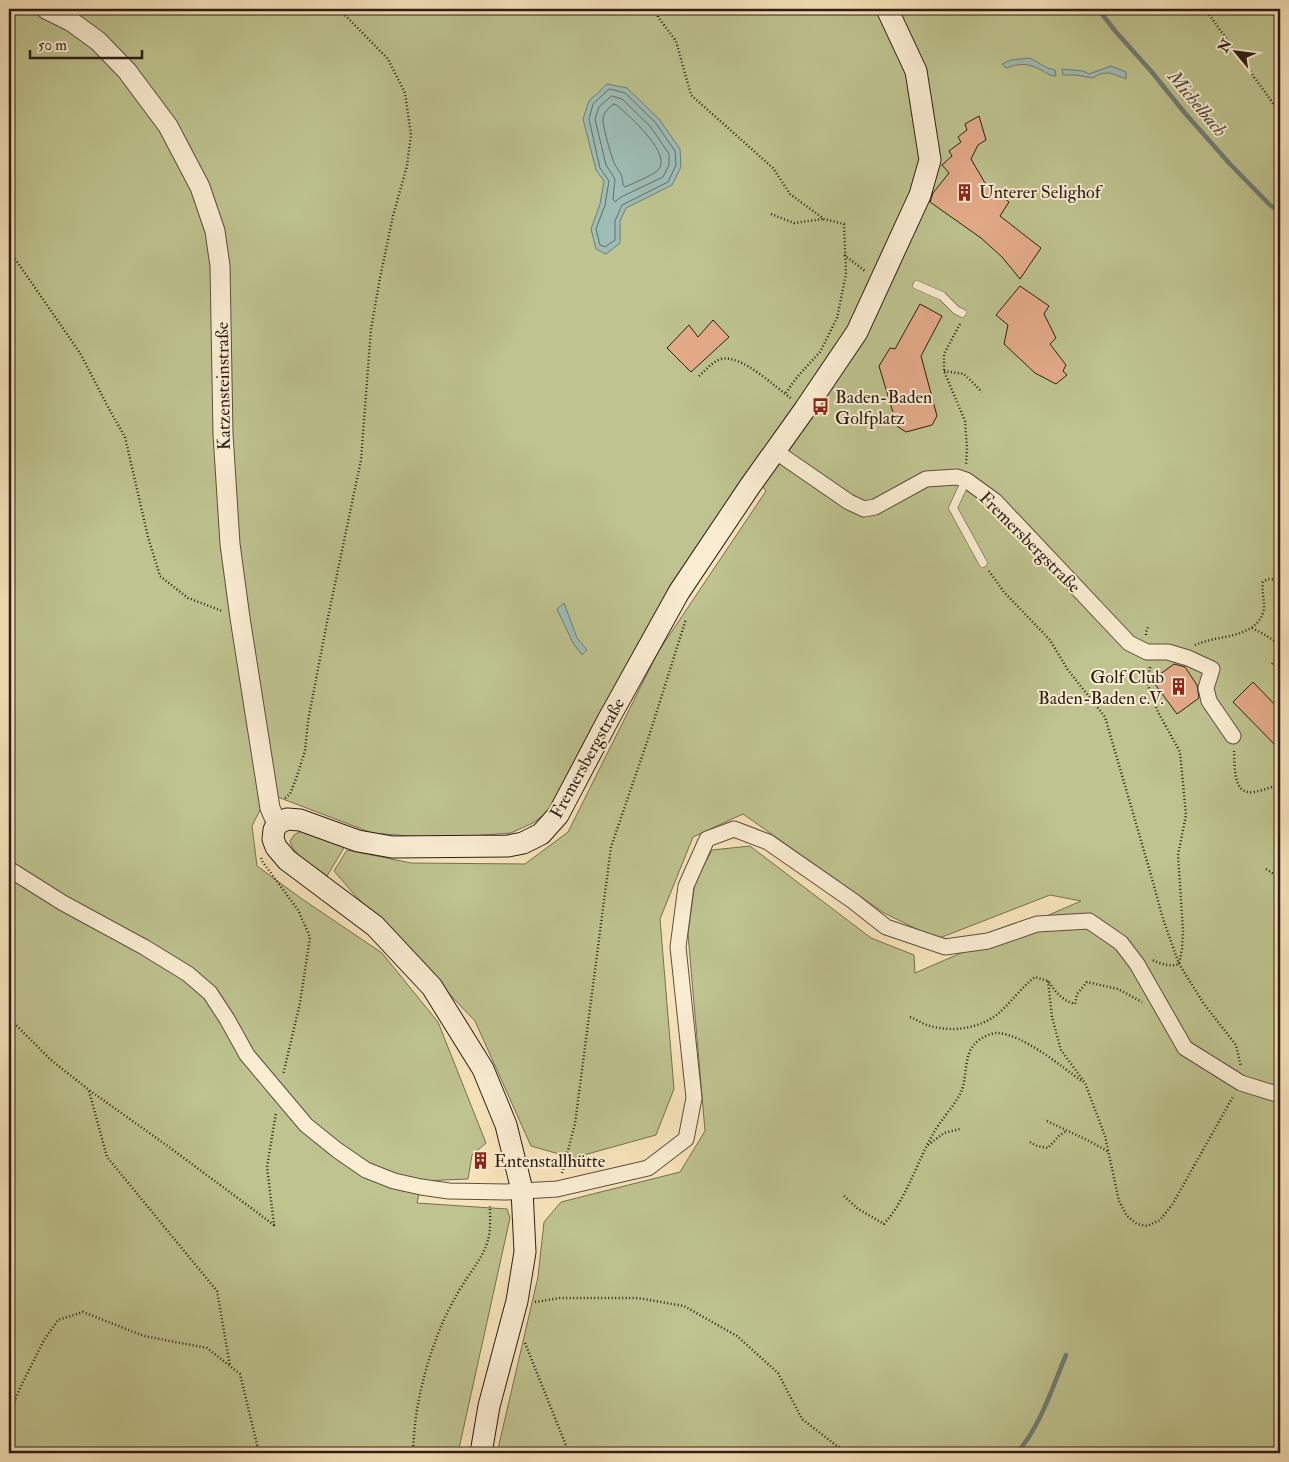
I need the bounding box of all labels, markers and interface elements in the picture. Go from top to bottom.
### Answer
scale bar [30,28,142,60]
north arrow [1212,28,1262,78]
text: 50 m [38,36,67,55]
text: N [1214,36,1236,56]
water label: Michelbach [1162,65,1232,142]
place label: Unterer Selighof [979,181,1104,204]
building icon: Unterer Selighof [955,182,975,202]
street label: Katzensteinstraße [211,321,236,450]
place label: Baden-Baden Golfplatz [835,386,932,430]
bus stop icon: Baden-Baden Golfplatz [811,397,831,417]
street label: Fremersbergstraße [974,487,1086,598]
place label: Golf Club Baden-Baden e.V. [1038,666,1164,710]
building icon: Golf Club Baden-Baden e.V. [1168,677,1188,697]
street label: Fremersbergstraße [545,693,630,823]
place label: Entenstallhütte [494,1150,606,1173]
building icon: Entenstallhütte [470,1151,490,1171]

